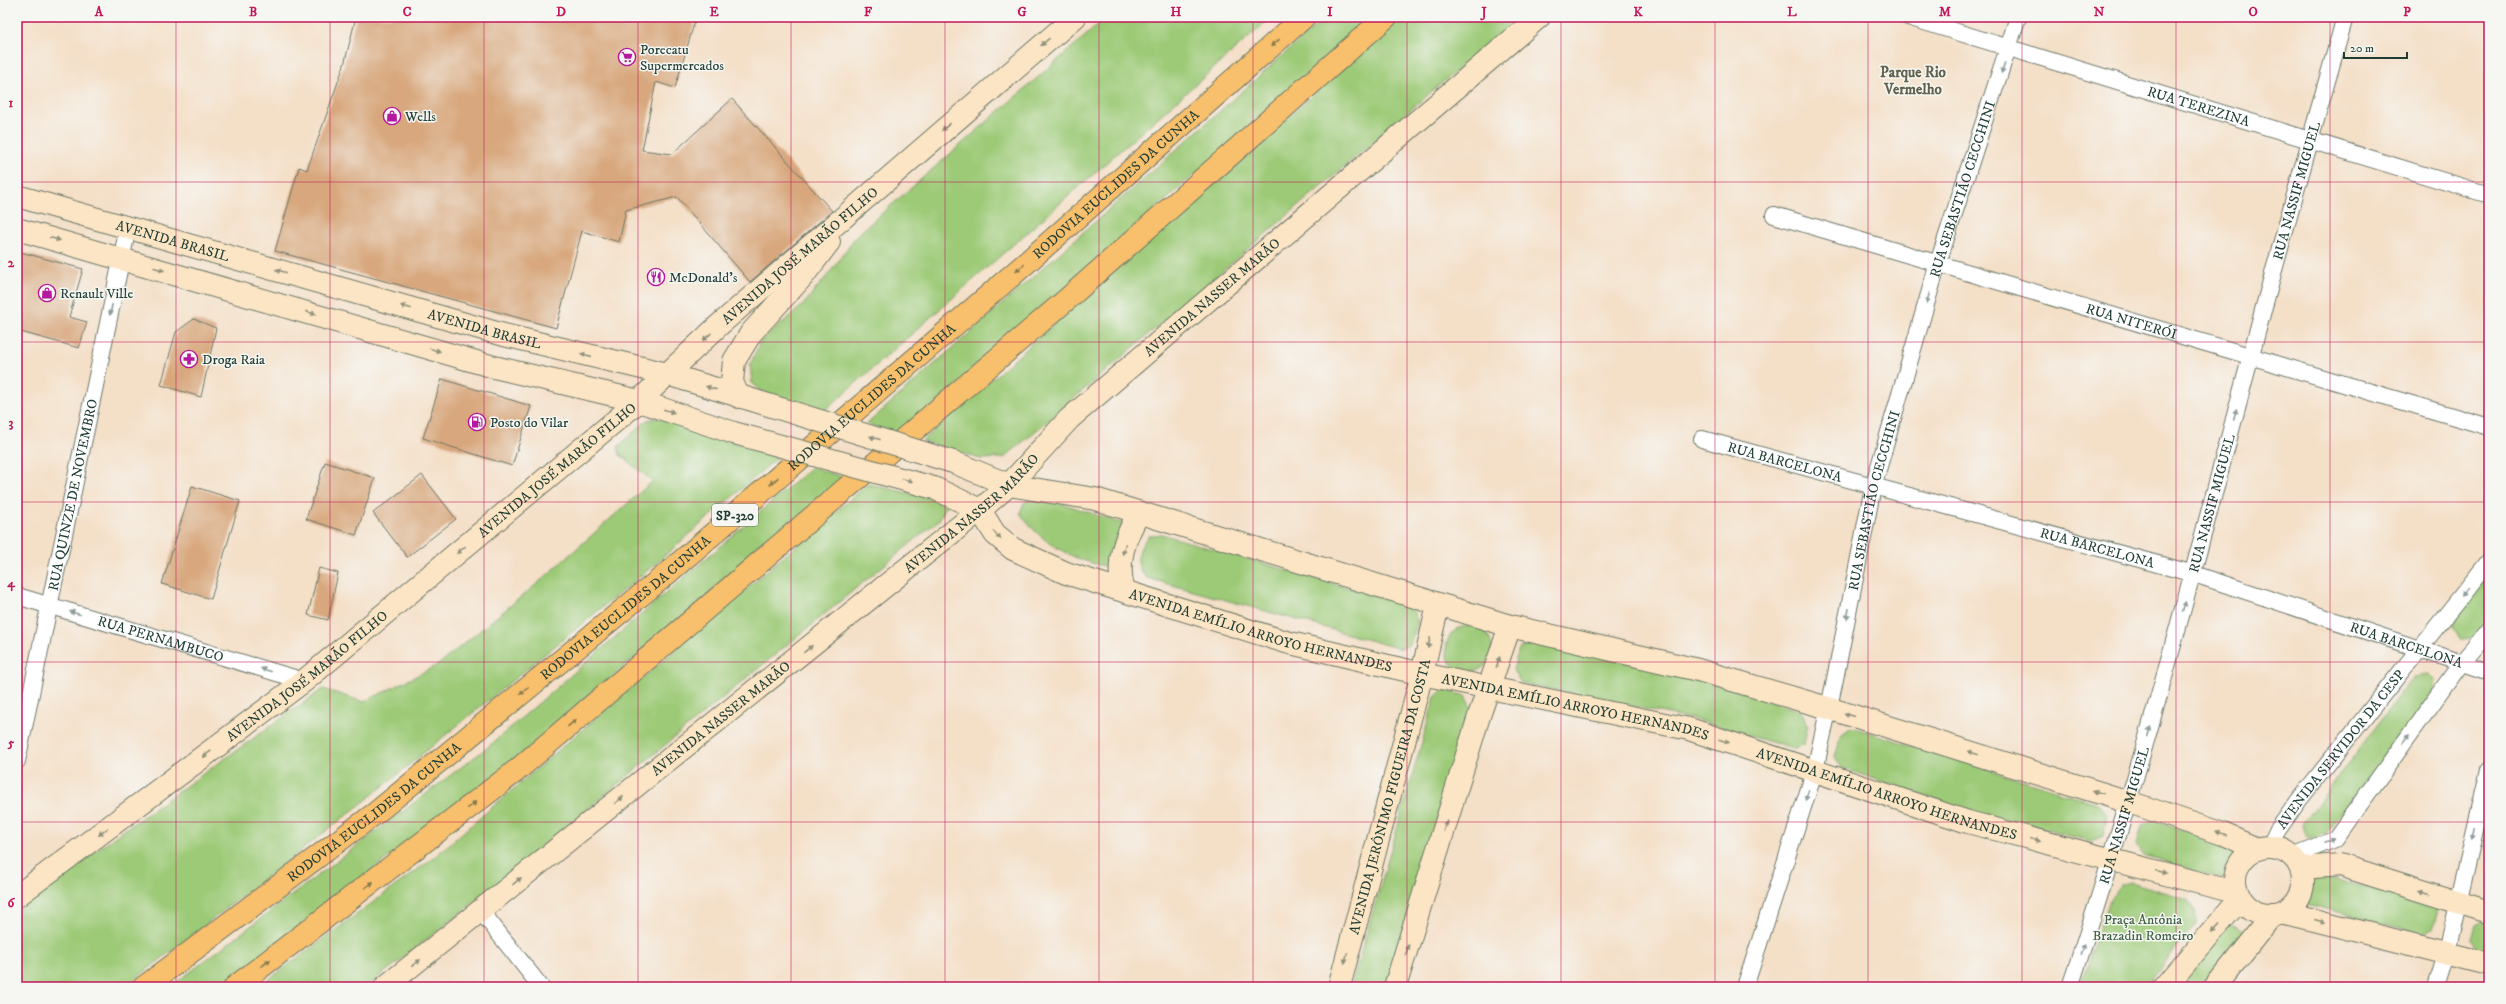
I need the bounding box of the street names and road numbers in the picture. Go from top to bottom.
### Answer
street label: RUA TEREZINA [2145,83,2253,131]
street label: RUA SEBASTIÃO CECCHINI [1926,98,2000,280]
street label: RODOVIA EUCLIDES DA CUNHA [1029,105,1204,263]
street label: RUA NASSIF MIGUEL [2269,120,2325,262]
street label: AVENIDA JOSÉ MARÃO FILHO [718,183,882,329]
street label: AVENIDA BRASIL [114,217,231,266]
street label: AVENIDA NASSER MARÃO [1141,234,1284,361]
street label: RUA NITERÓI [2084,300,2179,344]
street label: AVENIDA BRASIL [425,306,543,354]
street label: RODOVIA EUCLIDES DA CUNHA [784,319,961,475]
street label: RUA QUINZE DE NOVEMBRO [45,397,102,593]
street label: AVENIDA JOSÉ MARÃO FILHO [474,399,640,542]
street label: RUA SEBASTIÃO CECCHINI [1845,408,1905,592]
street label: RUA NASSIF MIGUEL [2185,432,2240,575]
street label: RUA BARCELONA [1726,438,1845,487]
street label: AVENIDA NASSER MARÃO [901,450,1043,577]
road number: SP-320 [712,504,758,526]
street label: RUA BARCELONA [2038,524,2157,573]
street label: RODOVIA EUCLIDES DA CUNHA [537,531,716,684]
street label: AVENIDA EMÍLIO ARROYO HERNANDES [1127,585,1394,677]
street label: AVENIDA JOSÉ MARÃO FILHO [223,607,392,746]
street label: RUA PERNAMBUCO [95,612,226,667]
street label: RUA BARCELONA [2347,618,2466,673]
street label: AVENIDA JERÔNIMO FIGUEIRA DA COSTA [1345,656,1435,936]
street label: AVENIDA NASSER MARÃO [648,657,795,780]
street label: AVENIDA SERVIDOR DA CESP [2273,667,2409,833]
street label: AVENIDA EMÍLIO ARROYO HERNANDES [1440,670,1711,745]
street label: RODOVIA EUCLIDES DA CUNHA [284,738,466,886]
street label: AVENIDA EMÍLIO ARROYO HERNANDES [1754,744,2019,844]
street label: RUA NASSIF MIGUEL [2096,745,2154,887]

